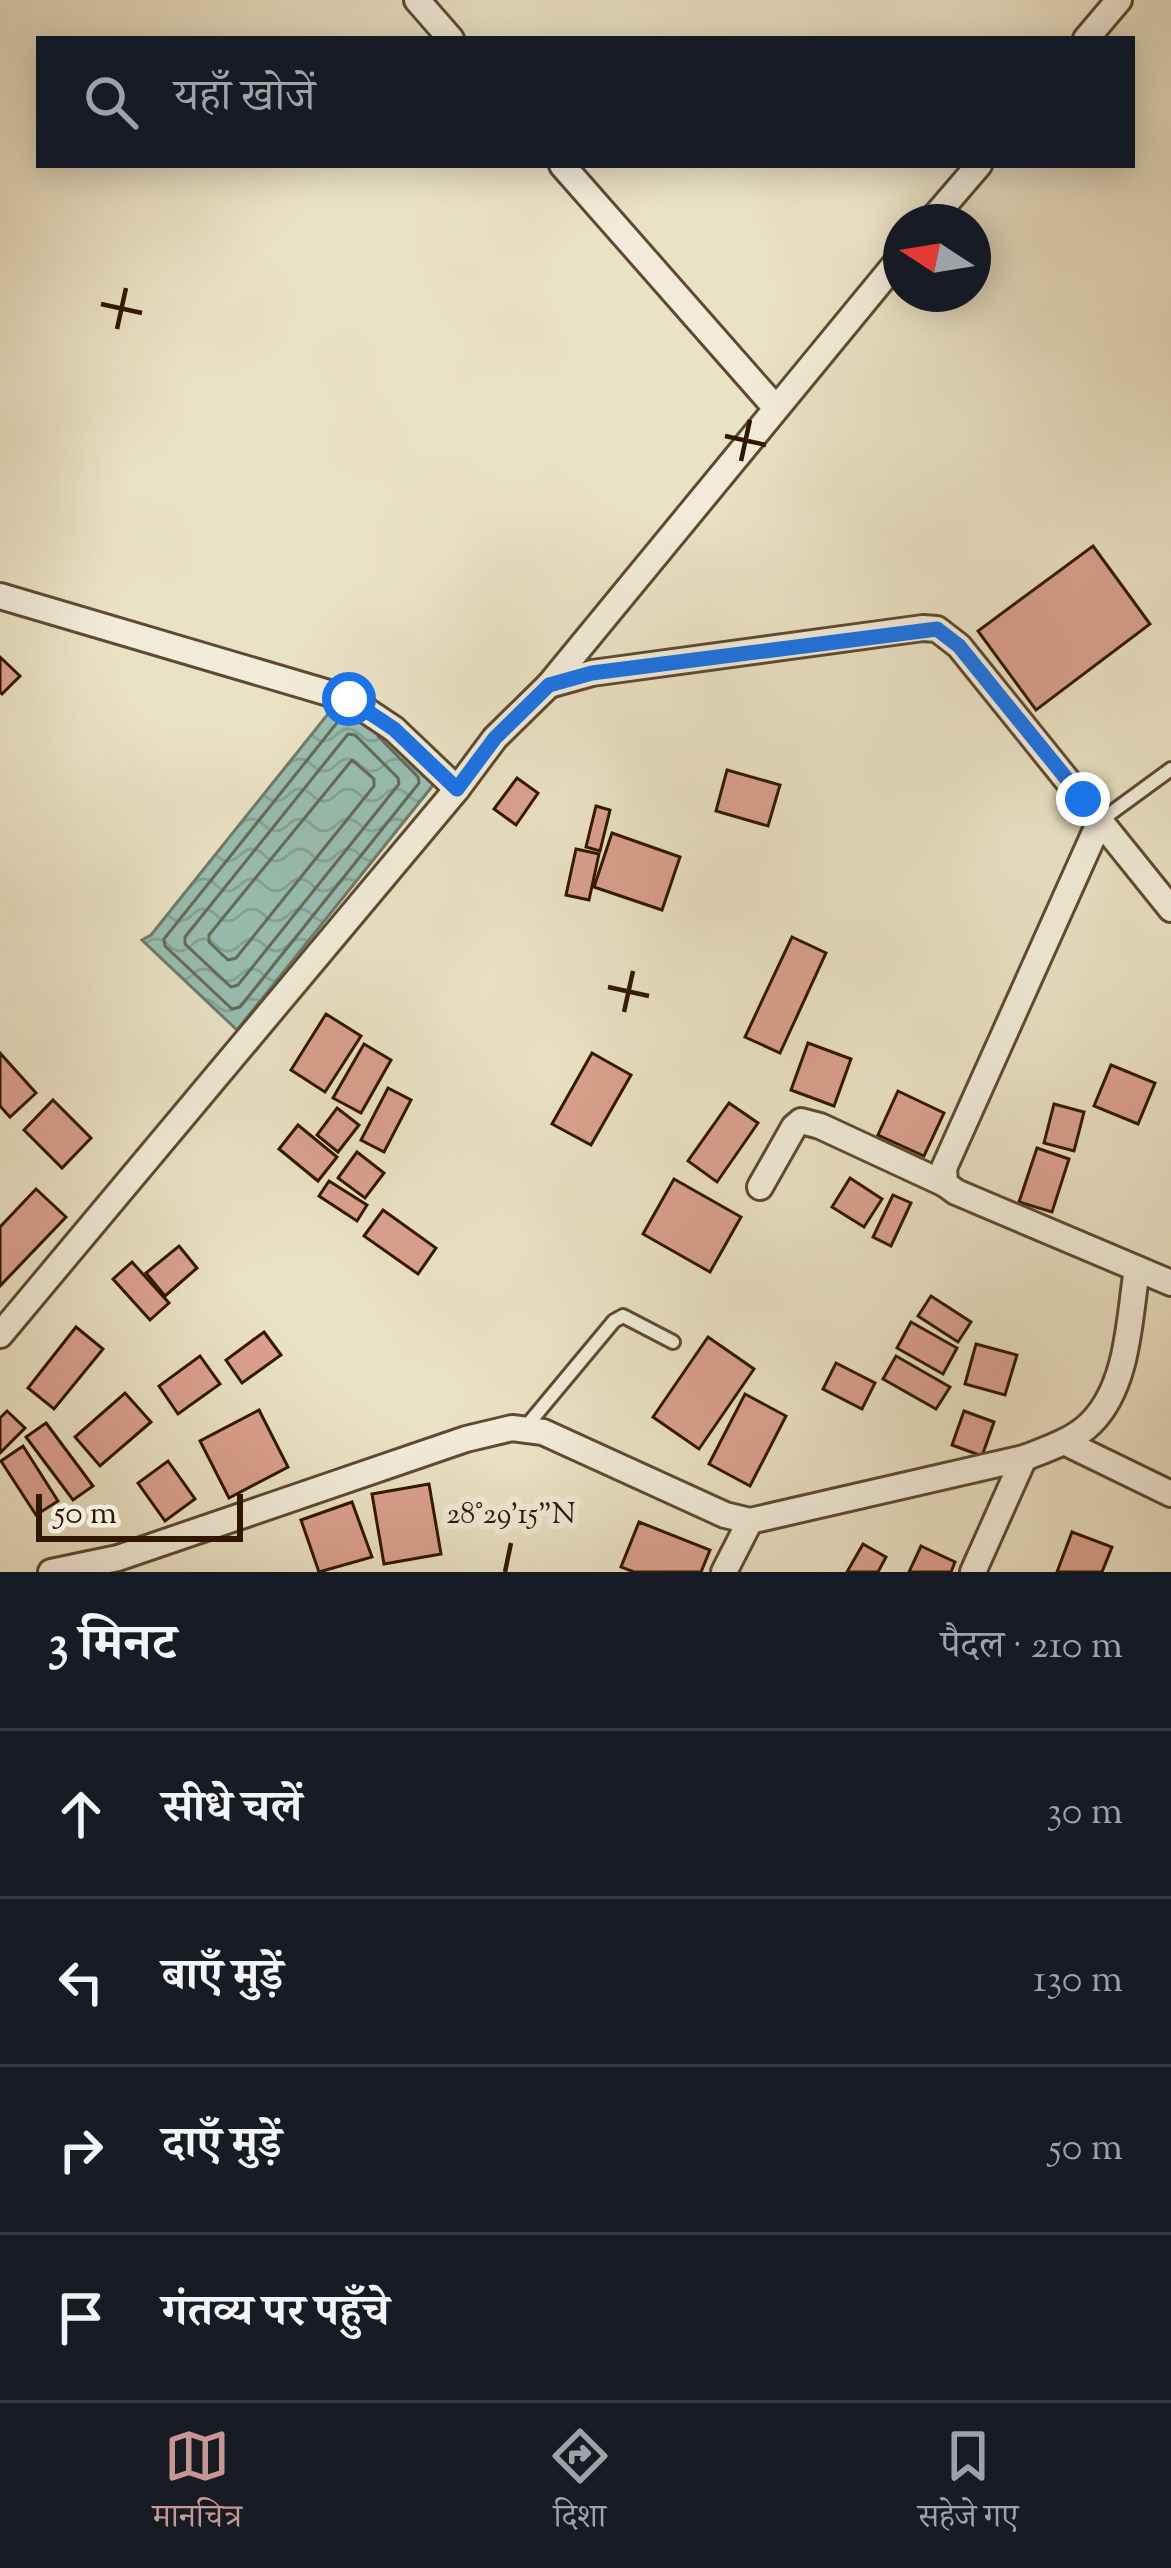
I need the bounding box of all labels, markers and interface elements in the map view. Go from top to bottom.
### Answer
search box [36,36,1135,168]
text: यहाँ खोजें [174,67,315,132]
icon: search [78,69,144,135]
north arrow [883,204,991,312]
route start [322,672,376,726]
route end [1056,772,1110,826]
scale bar [36,1488,243,1541]
text: 50 m [54,1491,117,1539]
text: 28°29'15"N [446,1494,576,1537]
text: 3 मिनट [48,1610,176,1683]
text: पैदल · 210 m [940,1620,1123,1676]
text: सीधे चलें [162,1778,302,1843]
icon: ahead [48,1781,114,1847]
text: 30 m [1046,1786,1123,1842]
text: बाएँ मुड़ें [162,1946,283,2011]
icon: left [48,1949,114,2015]
text: 130 m [1033,1954,1123,2010]
text: दाएँ मुड़ें [162,2114,282,2179]
icon: right [48,2117,114,2183]
text: 50 m [1048,2122,1123,2178]
text: गंतव्य पर पहुँचे [162,2282,389,2347]
icon: arrive [48,2285,114,2351]
tab: मानचित्र [152,2423,242,2548]
tab: दिशा [547,2423,613,2548]
tab: सहेजे गए [918,2423,1019,2548]

